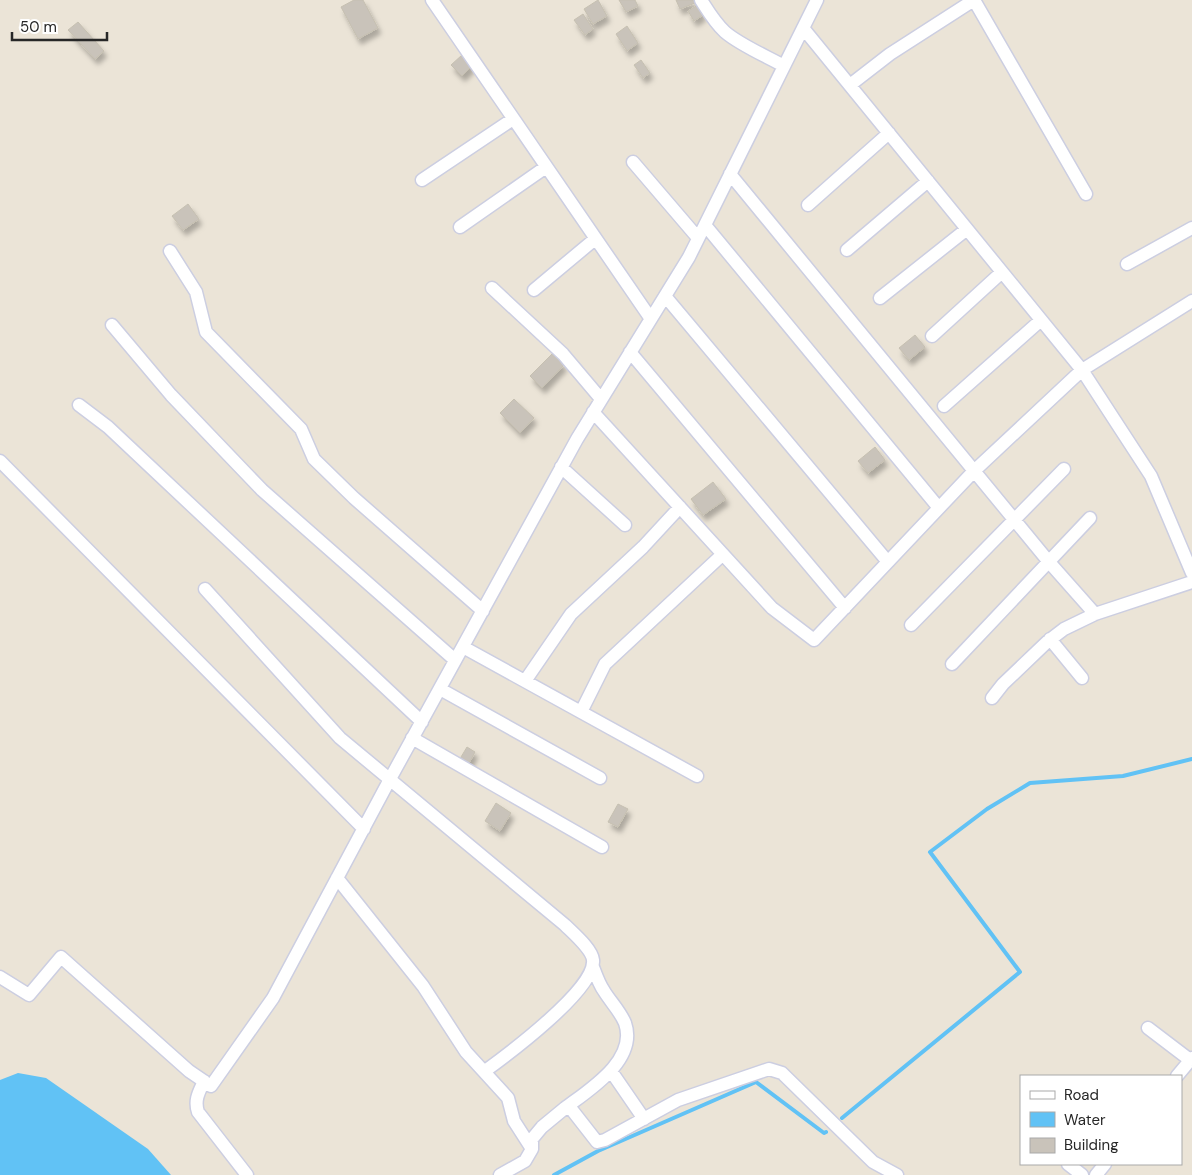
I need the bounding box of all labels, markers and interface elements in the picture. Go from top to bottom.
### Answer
scale bar [12,10,108,42]
text: 50 m [20,17,57,37]
legend [1020,1075,1182,1165]
text: Road [1064,1085,1099,1105]
text: Water [1064,1110,1106,1130]
text: Building [1064,1135,1119,1155]

